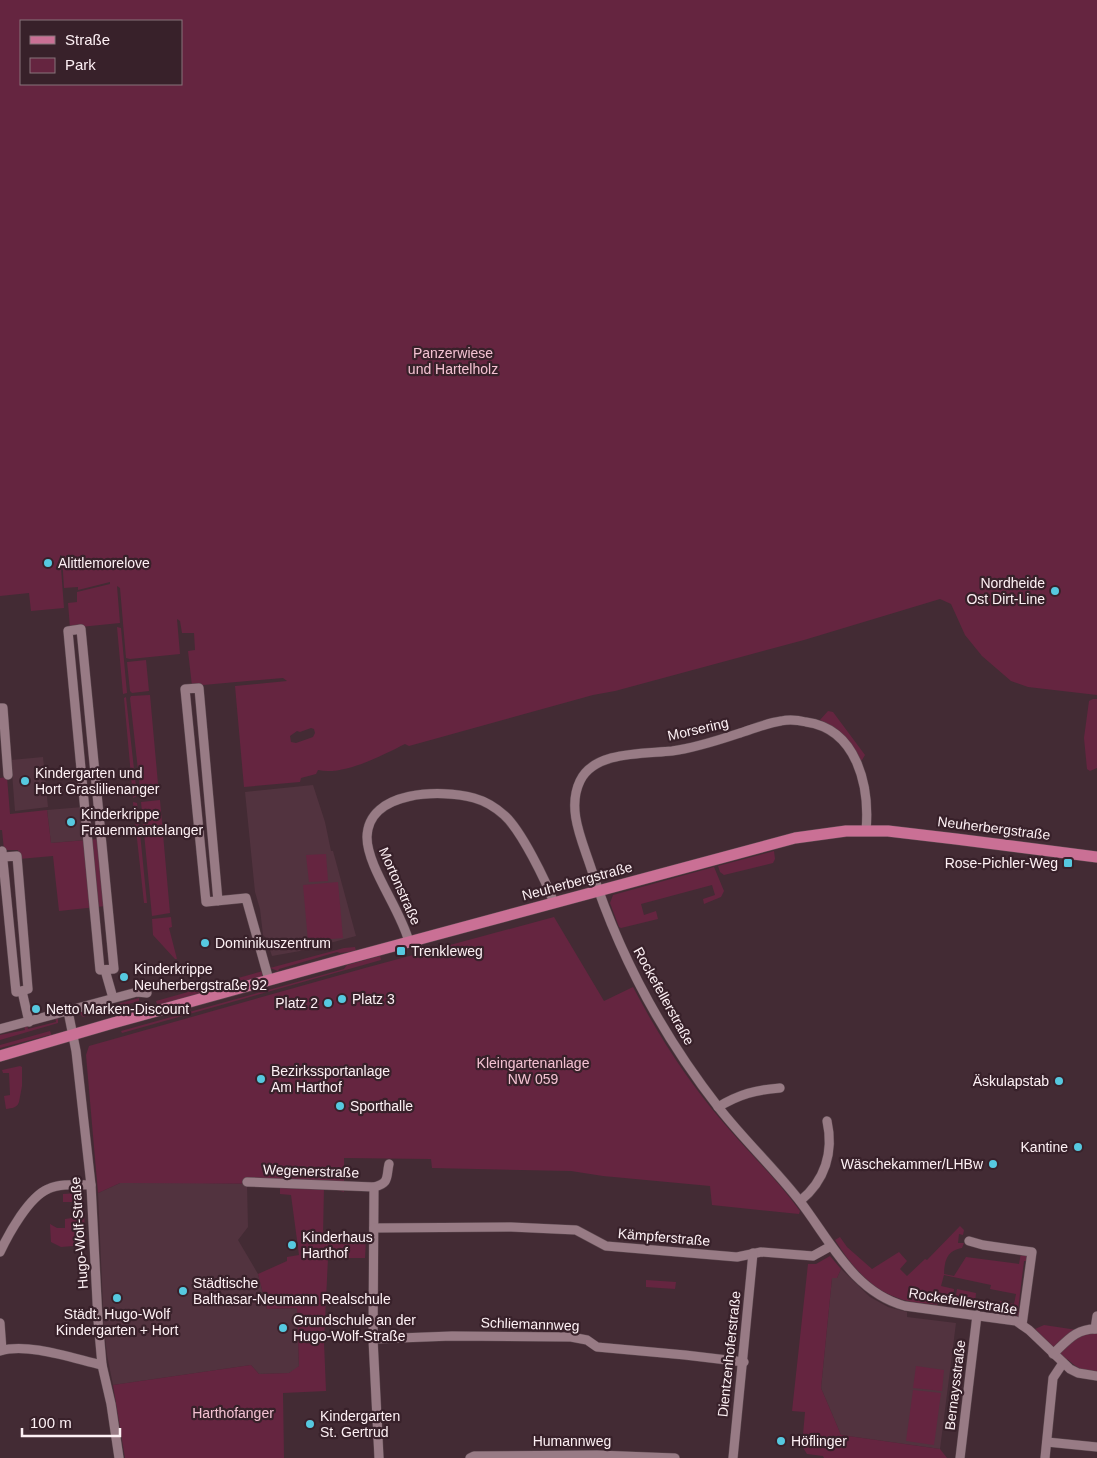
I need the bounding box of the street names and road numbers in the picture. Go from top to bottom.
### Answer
street label: Morsering [666,714,730,744]
street label: Neuherbergstraße [937,813,1052,843]
street label: Mortonstraße [376,845,424,927]
street label: Neuherbergstraße [520,859,634,903]
street label: Rockefellerstraße [630,944,698,1048]
street label: Wegenerstraße [263,1161,360,1181]
street label: Hugo-Wolf-Straße [67,1176,91,1290]
street label: Kämpferstraße [617,1225,711,1249]
street label: Rockefellerstraße [908,1285,1019,1318]
street label: Dientzenhoferstraße [714,1290,744,1418]
street label: Schliemannweg [480,1314,580,1334]
street label: Bernaysstraße [942,1339,969,1431]
street label: Humannweg [533,1433,611,1449]

